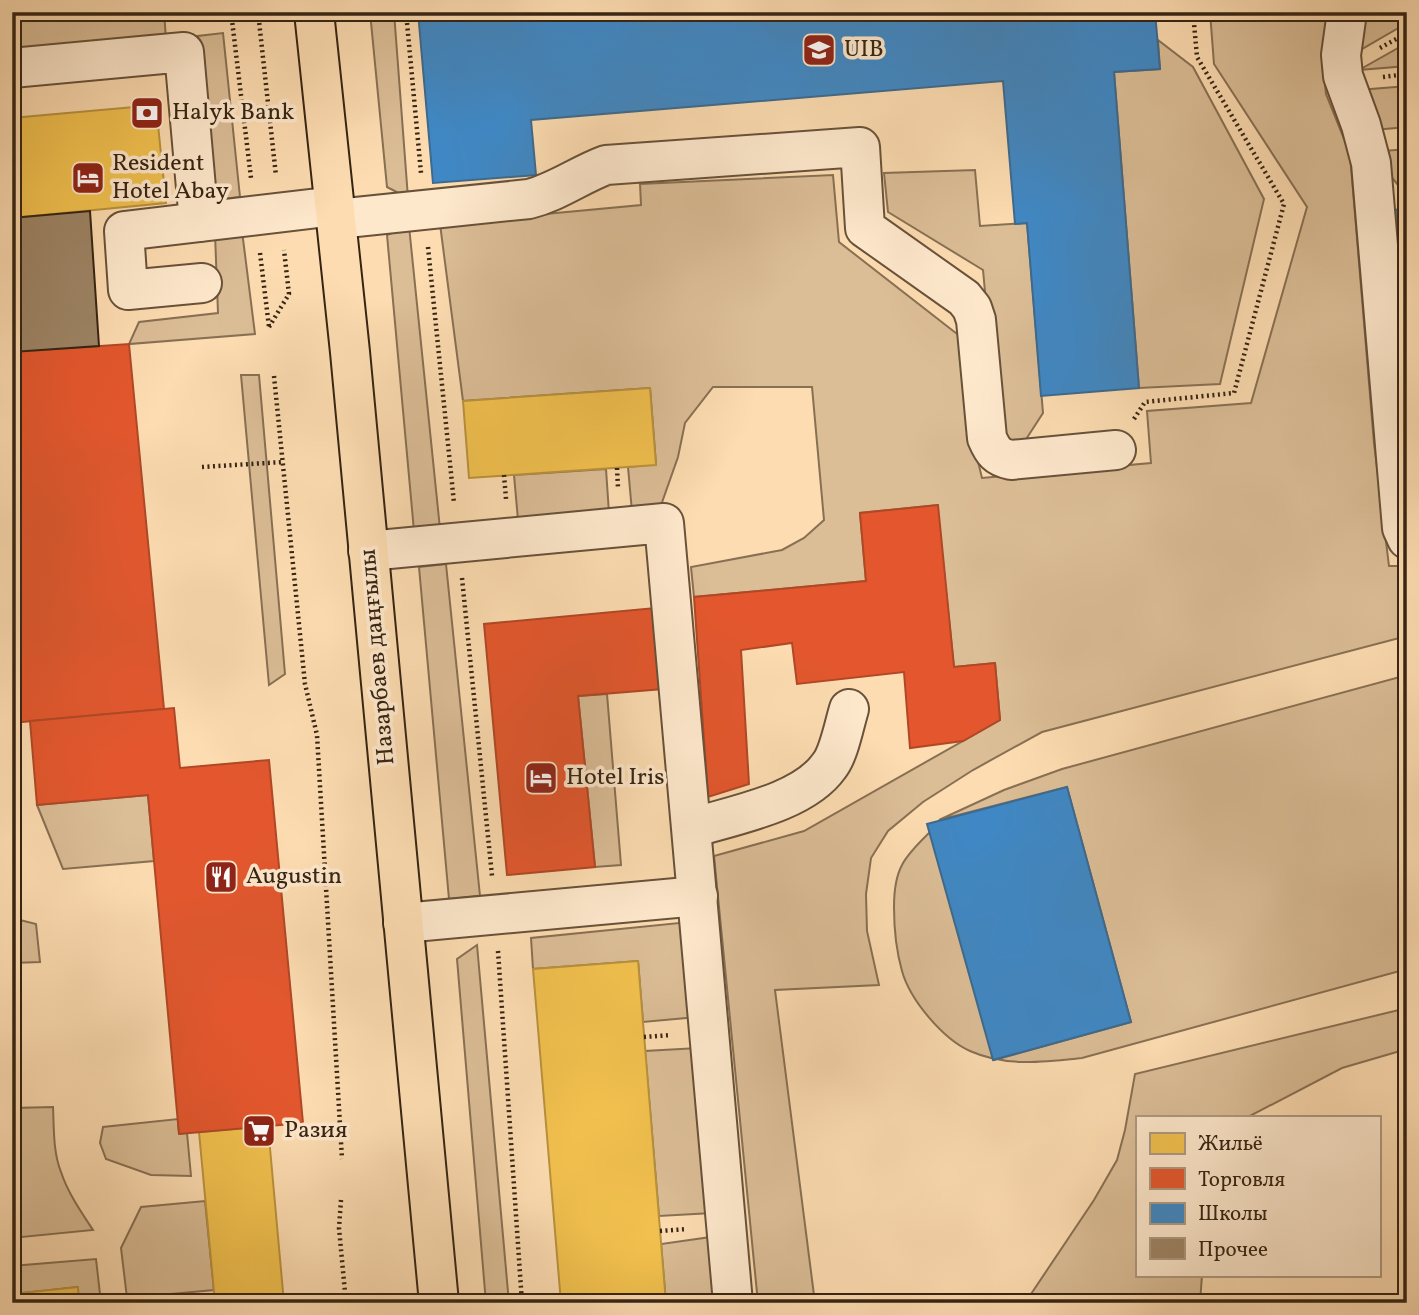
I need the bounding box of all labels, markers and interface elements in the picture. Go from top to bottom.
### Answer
school or university icon: UIB [800,31,838,69]
place label: UIB [844,33,884,67]
bank icon: Halyk Bank [128,94,166,132]
place label: Halyk Bank [172,96,294,130]
place label: Resident Hotel Abay [112,147,229,209]
hotel icon: Resident Hotel Abay [69,159,107,197]
street label: Назарбаев даңғылы [352,547,404,767]
hotel icon: Hotel Iris [522,759,560,797]
place label: Hotel Iris [566,761,664,795]
restaurant icon: Augustin [202,858,240,896]
place label: Augustin [246,860,342,894]
supermarket icon: Разия [240,1112,278,1150]
place label: Разия [284,1114,347,1148]
legend [1136,1116,1380,1276]
text: Жильё [1198,1130,1263,1159]
text: Торговля [1198,1166,1285,1195]
text: Школы [1198,1200,1268,1229]
text: Прочее [1198,1236,1268,1265]

